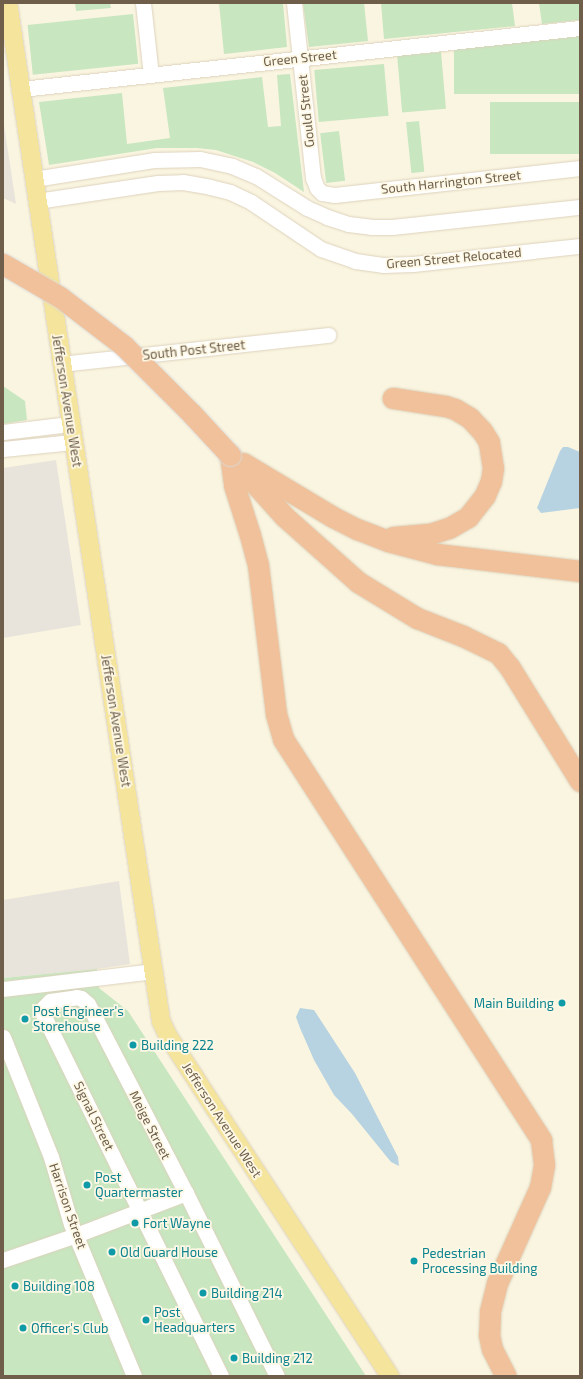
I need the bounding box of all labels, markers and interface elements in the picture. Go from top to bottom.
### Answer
street label: Green Street [263,46,337,70]
street label: Gould Street [294,74,318,148]
street label: South Harrington Street [380,167,522,197]
street label: Green Street Relocated [386,244,522,272]
street label: Jefferson Avenue West [49,333,85,469]
street label: South Post Street [142,337,246,363]
street label: Jefferson Avenue West [98,653,134,789]
place label: Main Building [474,995,554,1011]
marker: Main Building [557,998,567,1008]
place label: Post Engineer's Storehouse [33,1004,124,1035]
marker: Post Engineer's Storehouse [20,1014,30,1024]
place label: Building 222 [141,1037,214,1053]
marker: Building 222 [128,1040,138,1050]
street label: Jefferson Avenue West [179,1059,265,1181]
street label: Signal Street [70,1079,118,1153]
street label: Meige Street [126,1088,174,1162]
street label: Harrison Street [46,1161,90,1251]
place label: Post Quartermaster [95,1170,183,1201]
marker: Post Quartermaster [82,1180,92,1190]
place label: Fort Wayne [143,1215,211,1231]
marker: Fort Wayne [130,1218,140,1228]
place label: Old Guard House [120,1244,218,1260]
place label: Pedestrian Processing Building [422,1246,538,1277]
marker: Old Guard House [107,1247,117,1257]
marker: Pedestrian Processing Building [409,1256,419,1266]
place label: Building 108 [23,1278,95,1294]
marker: Building 108 [10,1281,20,1291]
place label: Building 214 [211,1285,282,1301]
marker: Building 214 [198,1288,208,1298]
place label: Post Headquarters [154,1305,235,1336]
marker: Post Headquarters [141,1315,151,1325]
place label: Officer's Club [31,1320,109,1336]
marker: Officer's Club [18,1323,28,1333]
place label: Building 212 [242,1350,313,1366]
marker: Building 212 [229,1353,239,1363]

